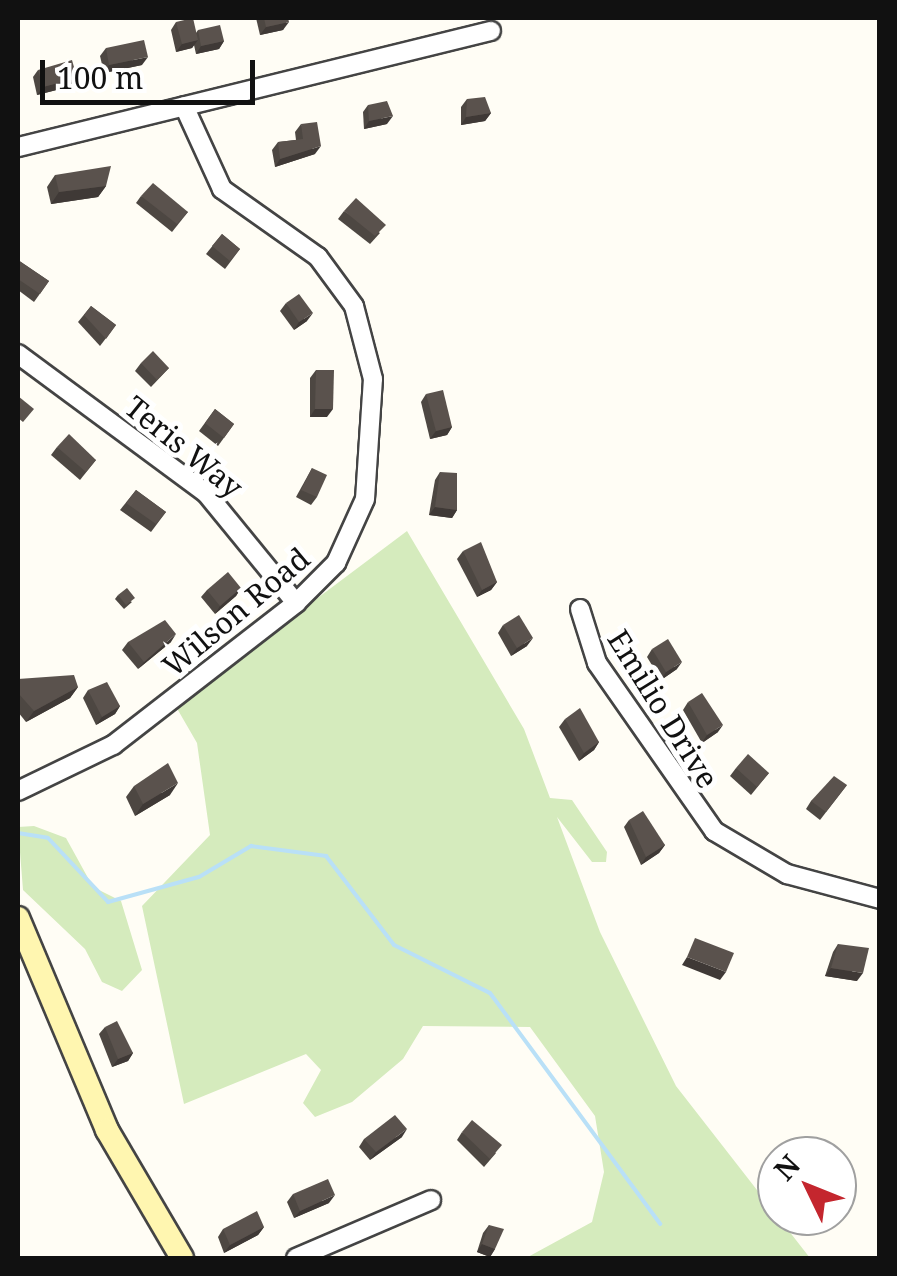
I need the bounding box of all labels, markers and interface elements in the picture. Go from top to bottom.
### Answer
scale bar [45,40,260,102]
text: 100 m [57,57,143,98]
street label: Teris Way [118,389,250,505]
street label: Wilson Road [155,540,317,684]
street label: Emilio Drive [600,623,726,795]
north arrow [757,1136,857,1236]
text: N [765,1146,808,1188]

